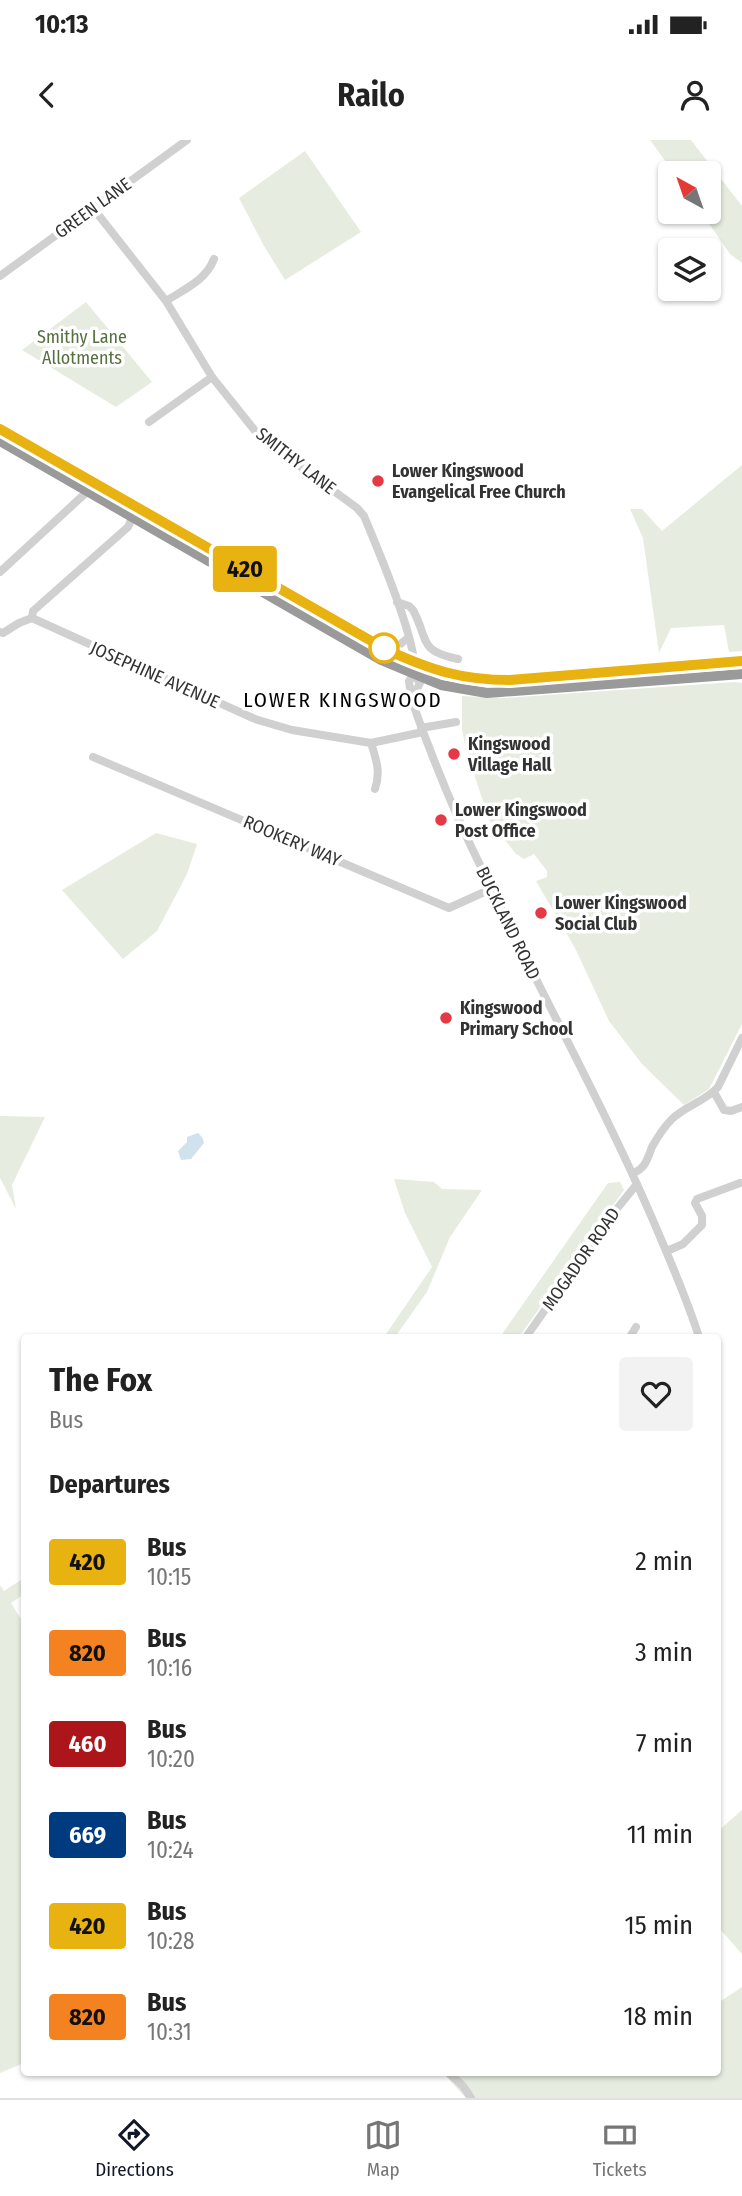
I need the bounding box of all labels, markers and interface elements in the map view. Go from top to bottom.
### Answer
text: 10:13 [35,9,89,40]
icon: back [28,76,66,114]
text: Railo [337,76,405,114]
icon: person [676,76,714,114]
north arrow [658,161,721,224]
map controls [658,161,721,301]
street label: GREEN LANE [51,173,135,243]
button: layers [658,238,721,301]
park label: Smithy Lane Allotments [37,326,127,369]
street label: SMITHY LANE [252,423,340,499]
place label: Lower Kingswood Evangelical Free Church [392,460,566,503]
marker: Lower Kingswood Evangelical Free Church [370,473,386,489]
line badge: 420 [205,546,285,592]
text: 420 [227,555,263,583]
unlabelled marker [369,633,399,663]
street label: JOSEPHINE AVENUE [87,637,223,713]
district label: LOWER KINGSWOOD [243,687,443,713]
place label: Kingswood Village Hall [467,733,552,776]
marker: Kingswood Village Hall [446,746,462,762]
place label: Lower Kingswood Post Office [455,799,587,842]
street label: ROOKERY WAY [240,811,344,871]
marker: Lower Kingswood Post Office [433,812,449,828]
street label: BUCKLAND ROAD [471,863,545,983]
place label: Lower Kingswood Social Club [555,892,687,935]
marker: Lower Kingswood Social Club [533,905,549,921]
place label: Kingswood Primary School [460,997,573,1040]
marker: Kingswood Primary School [438,1010,454,1026]
street label: MOGADOR ROAD [538,1203,624,1315]
button: heart [619,1357,693,1431]
text: The Fox [49,1360,152,1400]
text: Bus [49,1406,83,1434]
text: Departures [49,1469,170,1500]
text: Bus [147,1532,186,1563]
text: 2 min [635,1546,693,1577]
text: 420 [69,1548,106,1576]
text: 10:15 [147,1563,191,1591]
text: Bus [147,1623,186,1654]
text: 3 min [635,1637,693,1668]
text: 820 [69,1639,106,1667]
text: 10:16 [147,1654,192,1682]
text: Bus [147,1714,186,1745]
text: 7 min [636,1728,693,1759]
text: 460 [69,1730,107,1758]
text: 10:20 [147,1745,195,1773]
text: Bus [147,1805,186,1836]
text: 11 min [627,1819,693,1850]
text: 669 [69,1821,106,1849]
text: 10:24 [147,1836,194,1864]
text: Bus [147,1896,186,1927]
text: 15 min [625,1910,693,1941]
text: 420 [69,1912,106,1940]
text: 10:28 [147,1927,194,1955]
text: Bus [147,1987,186,2018]
text: 18 min [624,2001,693,2032]
text: 820 [69,2003,106,2031]
text: 10:31 [147,2018,192,2046]
tab: Directions [95,2116,174,2181]
tab: Map [364,2116,402,2181]
tab: Tickets [593,2116,647,2181]

